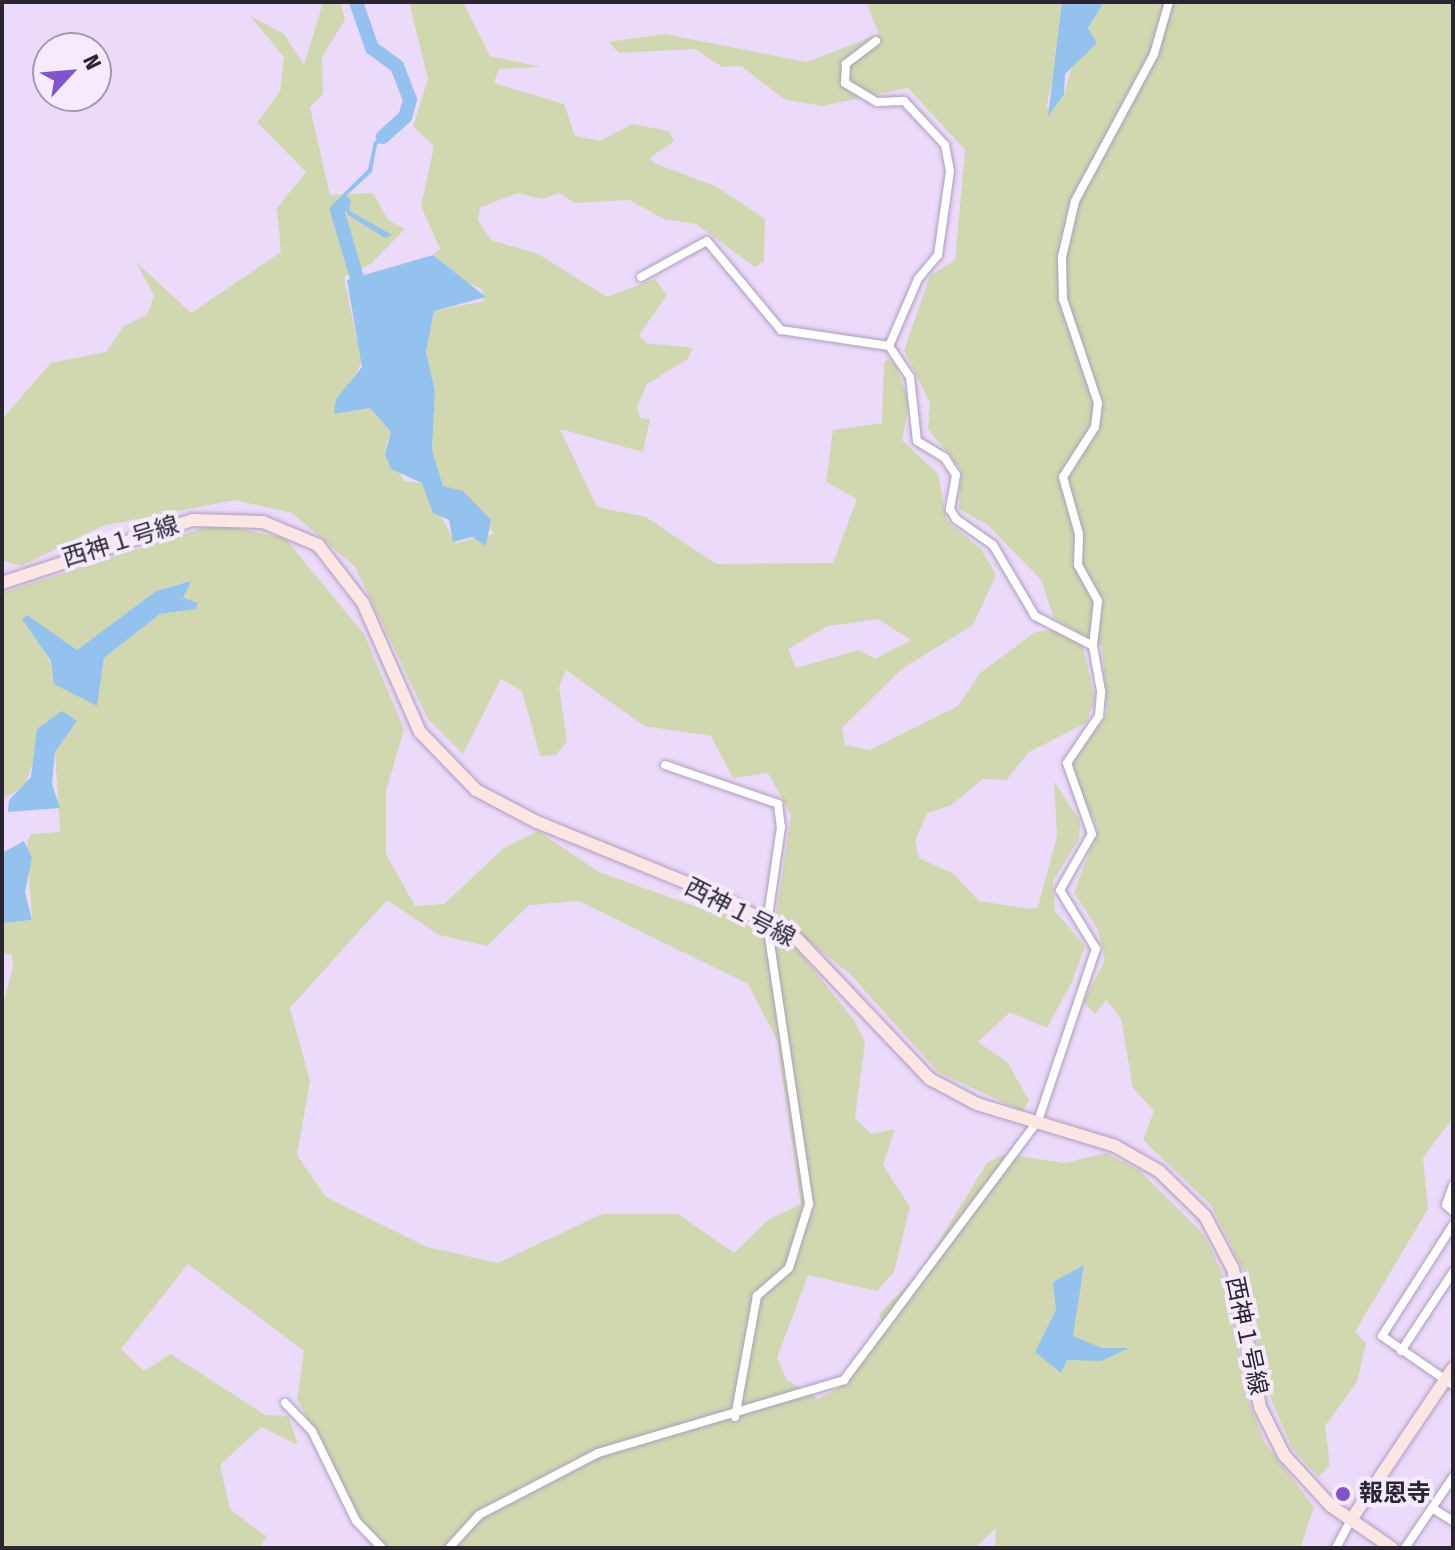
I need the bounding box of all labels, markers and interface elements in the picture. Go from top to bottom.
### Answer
north arrow [32,32,112,112]
text: N [77,50,107,74]
street label: 西神１号線 [59,511,183,573]
street label: 西神１号線 [680,873,800,953]
street label: 西神１号線 [1219,1274,1273,1398]
place label: 報恩寺 [1359,1480,1431,1508]
marker: 報恩寺 [1334,1485,1352,1503]

